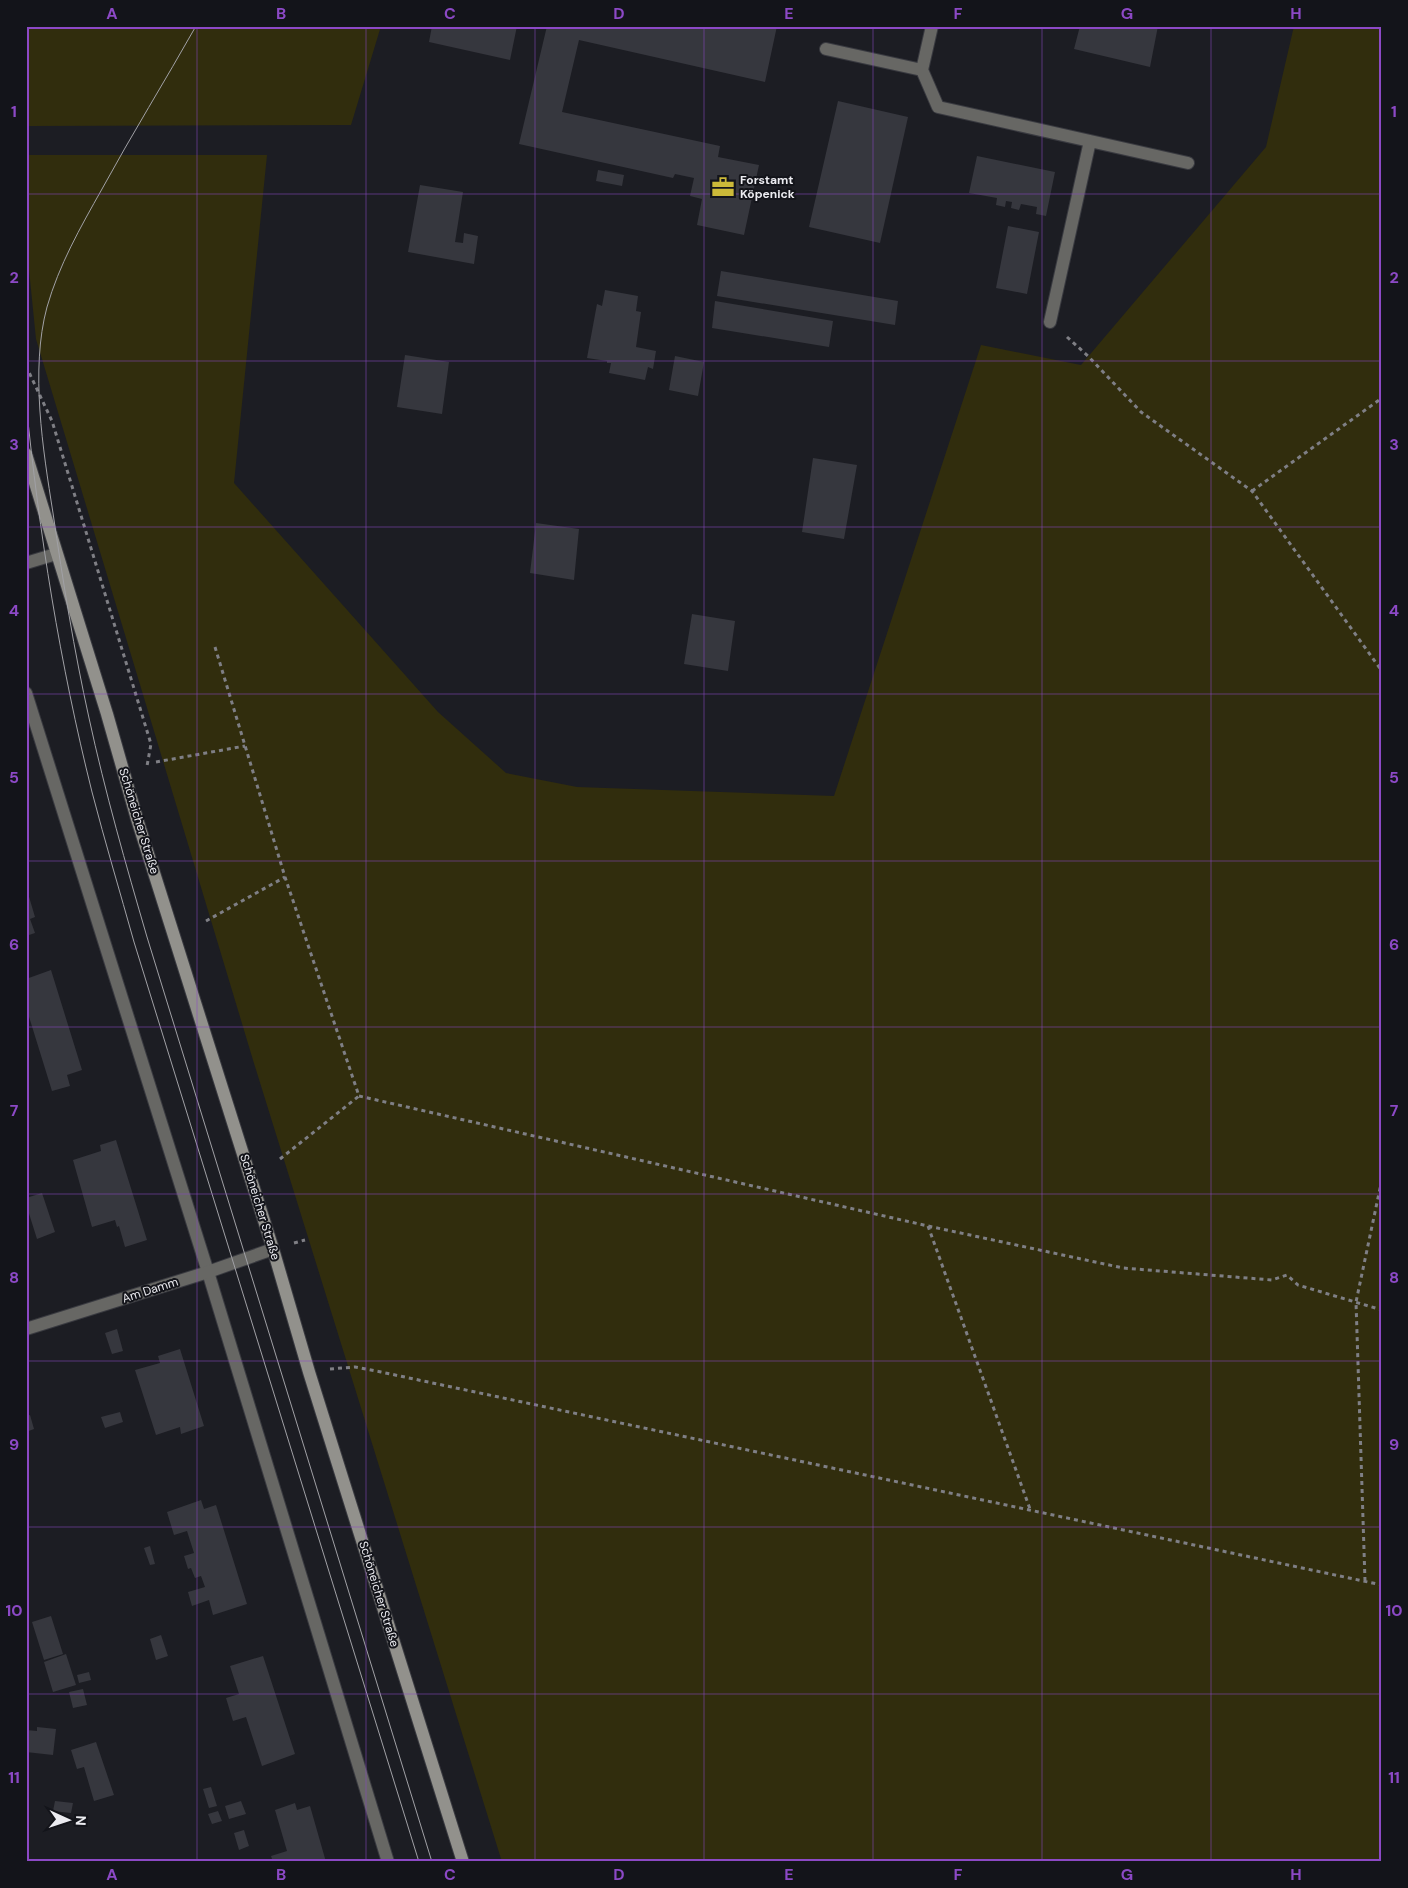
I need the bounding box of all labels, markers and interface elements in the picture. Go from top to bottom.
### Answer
text: A [106,3,118,24]
text: B [276,3,286,24]
text: C [444,3,456,24]
text: D [613,3,625,24]
text: E [784,3,794,24]
text: F [954,3,963,24]
text: G [1121,3,1133,24]
text: H [1290,3,1302,24]
text: 1 [11,101,17,122]
text: 1 [1391,101,1397,122]
place label: Forstamt Köpenick [740,172,795,202]
office icon: Forstamt Köpenick [710,174,736,200]
text: 2 [9,267,19,288]
text: 2 [1389,267,1399,288]
text: 3 [9,434,19,455]
text: 3 [1389,434,1399,455]
text: 4 [9,600,19,621]
text: 4 [1389,600,1399,621]
street label: Schöneicher Straße [115,766,163,876]
text: 5 [9,767,19,788]
text: 5 [1389,767,1399,788]
text: 6 [9,934,19,955]
text: 6 [1389,934,1399,955]
text: 7 [10,1100,19,1121]
text: 7 [1390,1100,1399,1121]
street label: Schöneicher Straße [236,1152,284,1262]
text: 8 [9,1267,19,1288]
text: 8 [1389,1267,1399,1288]
street label: Am Damm [120,1273,180,1307]
text: 9 [9,1434,19,1455]
text: 9 [1389,1434,1399,1455]
street label: Schöneicher Straße [355,1539,403,1649]
text: 10 [5,1600,23,1621]
text: 10 [1385,1600,1403,1621]
text: 11 [8,1767,20,1788]
text: 11 [1388,1767,1400,1788]
north arrow [42,1796,92,1846]
text: N [72,1815,90,1826]
text: A [106,1864,118,1885]
text: B [276,1864,286,1885]
text: C [444,1864,456,1885]
text: D [613,1864,625,1885]
text: E [784,1864,794,1885]
text: F [954,1864,963,1885]
text: G [1121,1864,1133,1885]
text: H [1290,1864,1302,1885]

